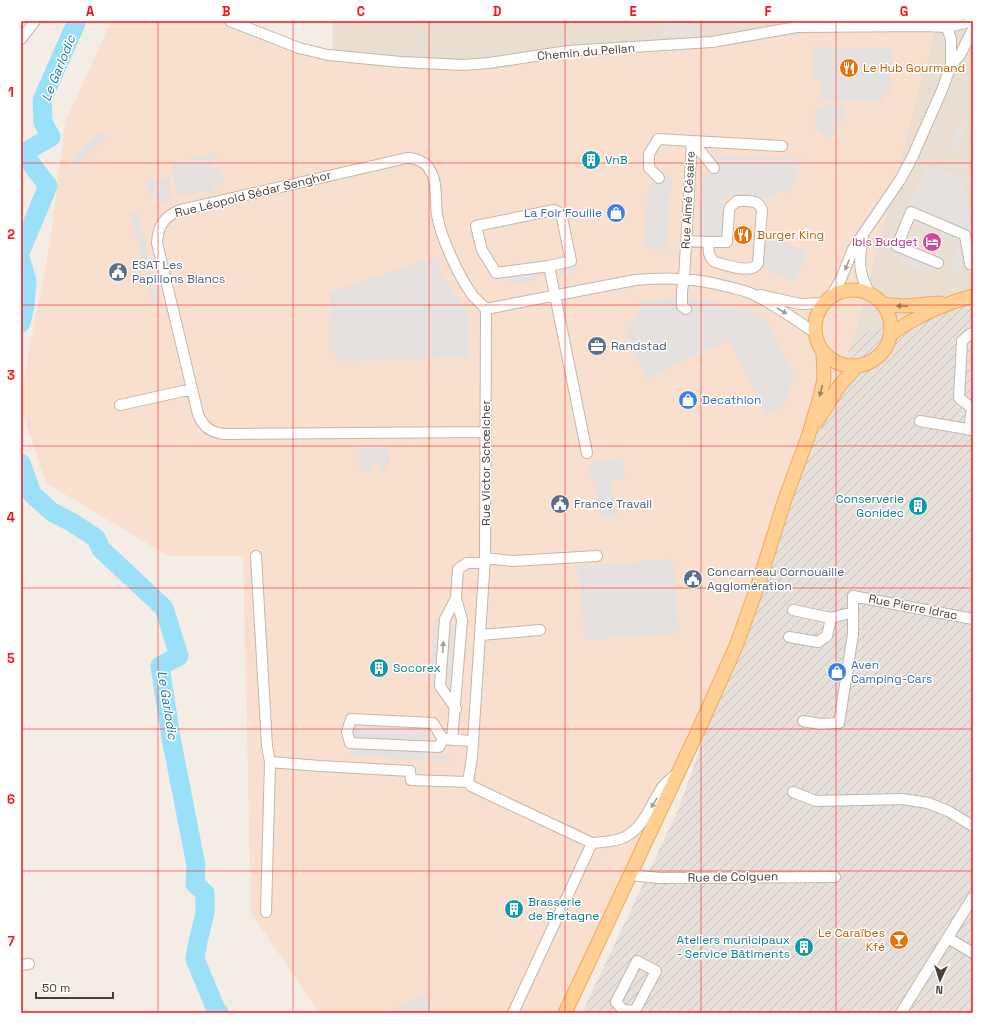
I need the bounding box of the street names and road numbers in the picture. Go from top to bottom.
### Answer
street label: Chemin du Pellan [536,40,636,64]
street label: Rue Aimé Césaire [677,151,699,249]
street label: Rue Léopold Sédar Senghor [173,167,333,221]
street label: Rue Victor Schœlcher [478,400,494,526]
street label: Rue Pierre Idrac [867,591,959,623]
street label: Rue de Colguen [688,868,778,886]

